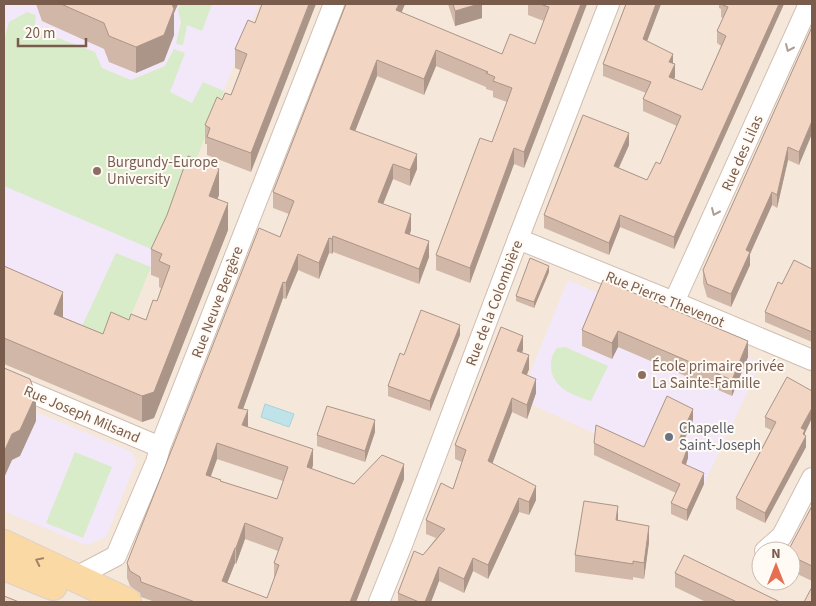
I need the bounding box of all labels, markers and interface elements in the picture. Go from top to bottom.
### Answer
scale bar [18,15,85,47]
text: 20 m [25,23,55,44]
one-way arrow [785,43,795,52]
street label: Rue des Lilas [716,112,768,194]
place label: Burgundy-Europe University [107,152,218,190]
marker: Burgundy-Europe University [91,165,103,177]
one-way arrow [710,207,721,216]
street label: Rue de la Colombière [461,237,528,369]
street label: Rue Neuve Bergère [186,243,248,361]
street label: Rue Pierre Thevenot [602,266,727,333]
place label: École primaire privée La Sainte-Famille [652,356,784,394]
marker: École primaire privée La Sainte-Famille [636,369,648,381]
street label: Rue Joseph Milsand [20,380,143,448]
place label: Chapelle Saint-Joseph [679,418,761,456]
marker: Chapelle Saint-Joseph [663,431,675,443]
north arrow [751,541,801,591]
text: N [771,544,781,564]
one-way arrow [35,556,44,567]

